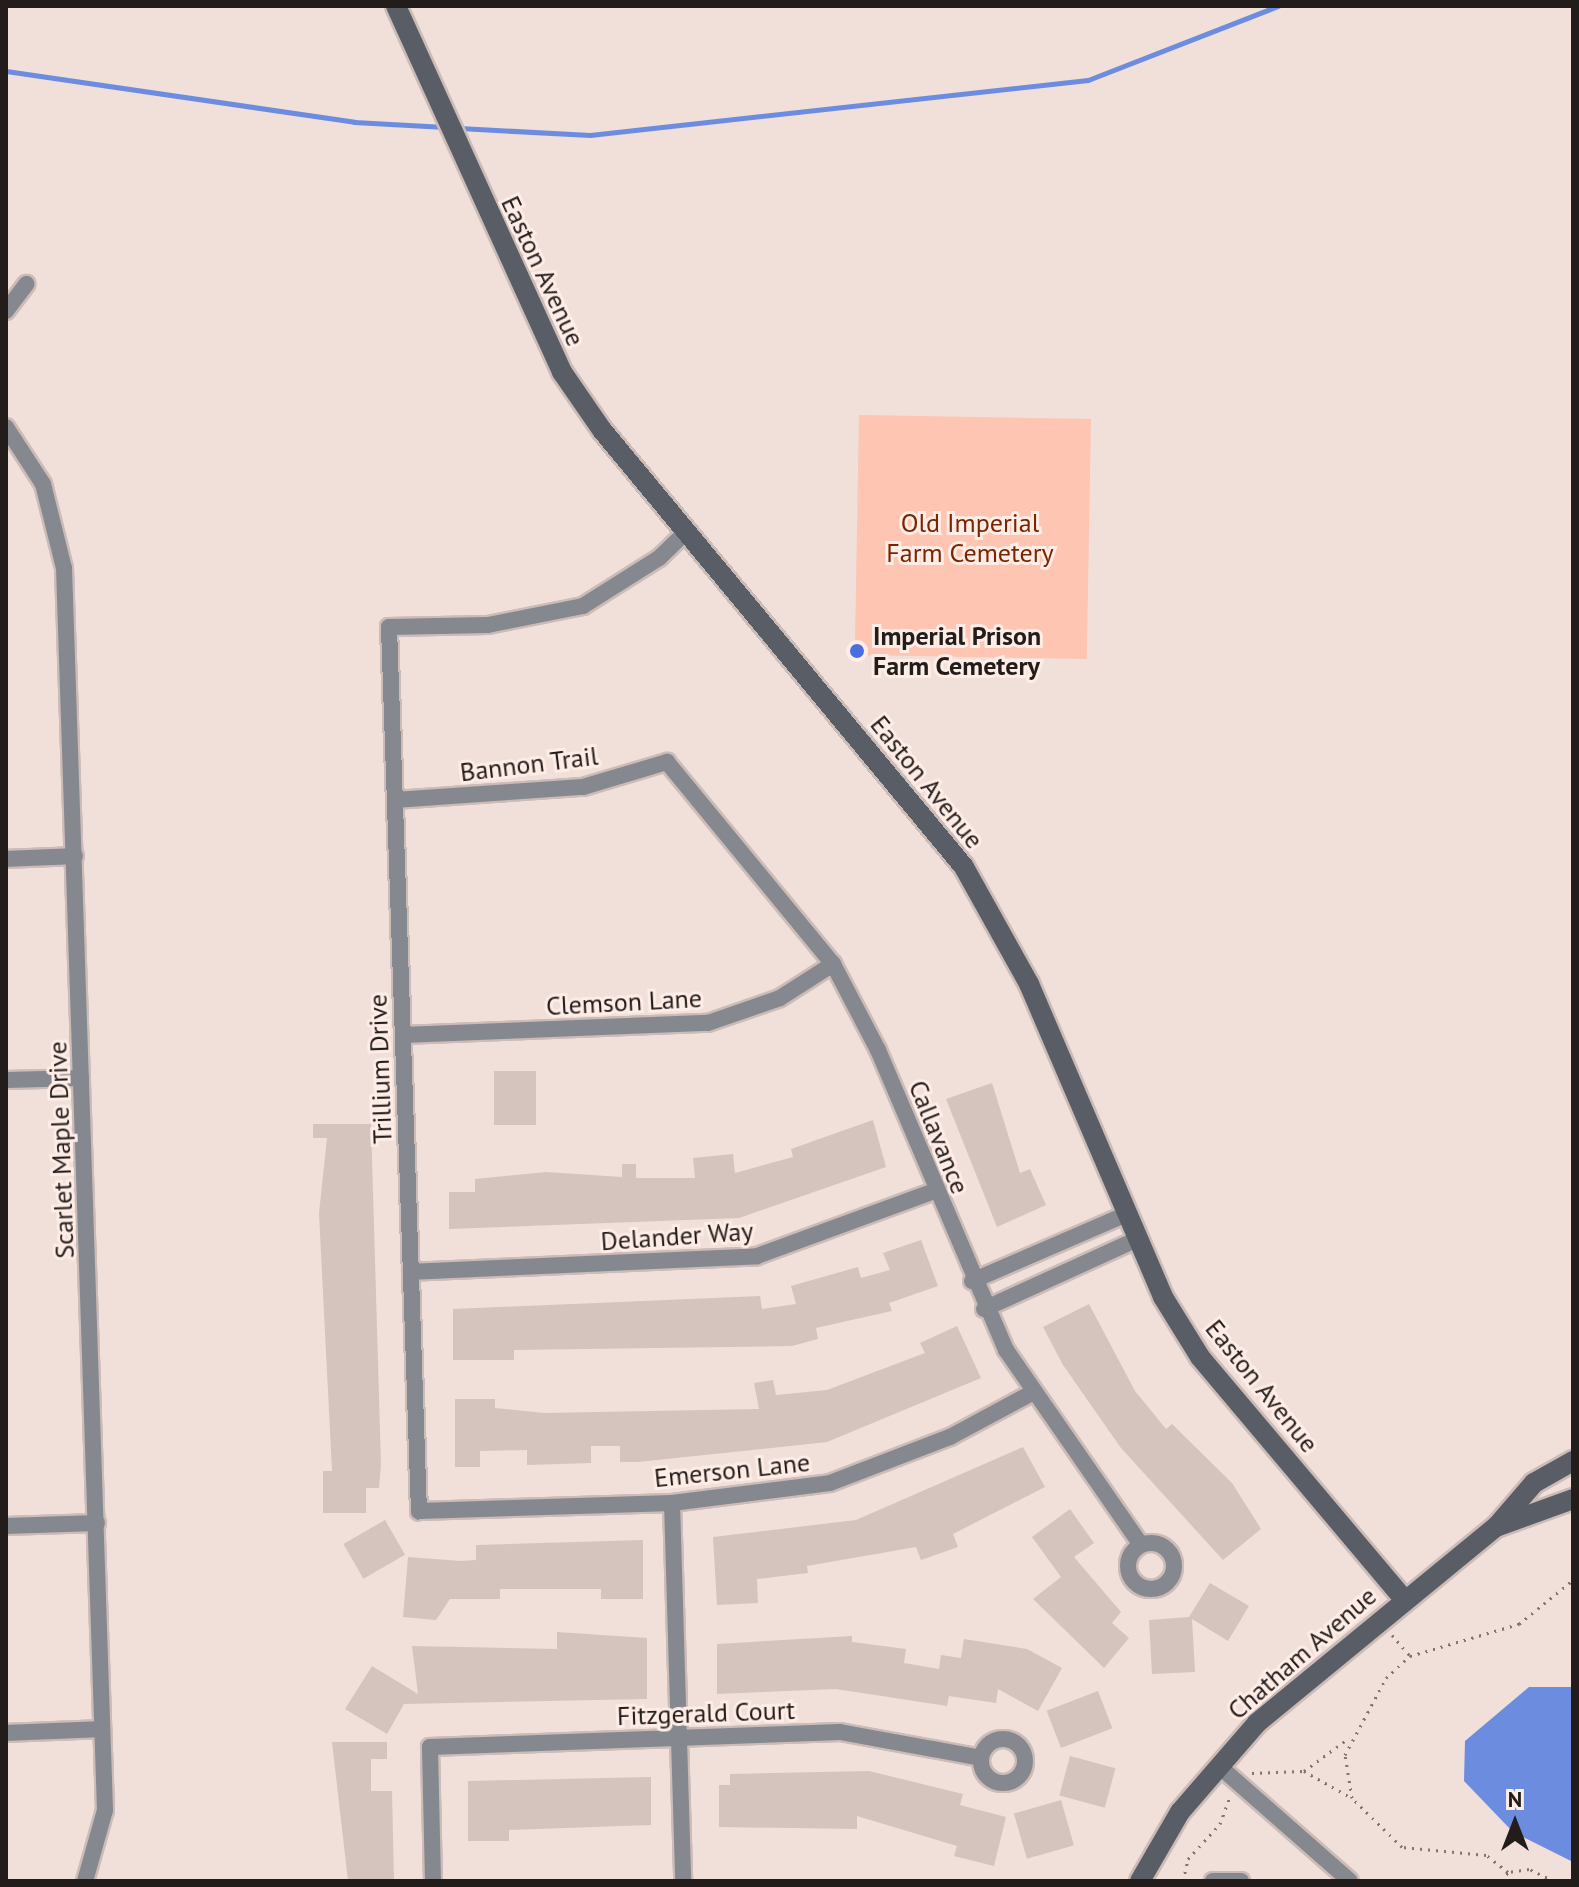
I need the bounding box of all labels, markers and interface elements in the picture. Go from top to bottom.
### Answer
street label: Easton Avenue [495,191,591,351]
park label: Old Imperial Farm Cemetery [886,507,1054,568]
place label: Imperial Prison Farm Cemetery [873,620,1041,682]
marker: Imperial Prison Farm Cemetery [848,642,866,660]
street label: Easton Avenue [864,709,990,855]
street label: Bannon Trail [458,740,600,788]
street label: Clemson Lane [545,982,703,1022]
street label: Trillium Drive [362,994,398,1144]
street label: Scarlet Maple Drive [42,1041,80,1259]
street label: Callavance [902,1076,976,1198]
street label: Delander Way [599,1215,755,1257]
street label: Easton Avenue [1199,1313,1325,1459]
street label: Emerson Lane [653,1446,811,1494]
street label: Chatham Avenue [1221,1580,1383,1726]
street label: Fitzgerald Court [616,1694,796,1732]
north arrow [1475,1783,1555,1863]
text: N [1508,1785,1522,1813]

